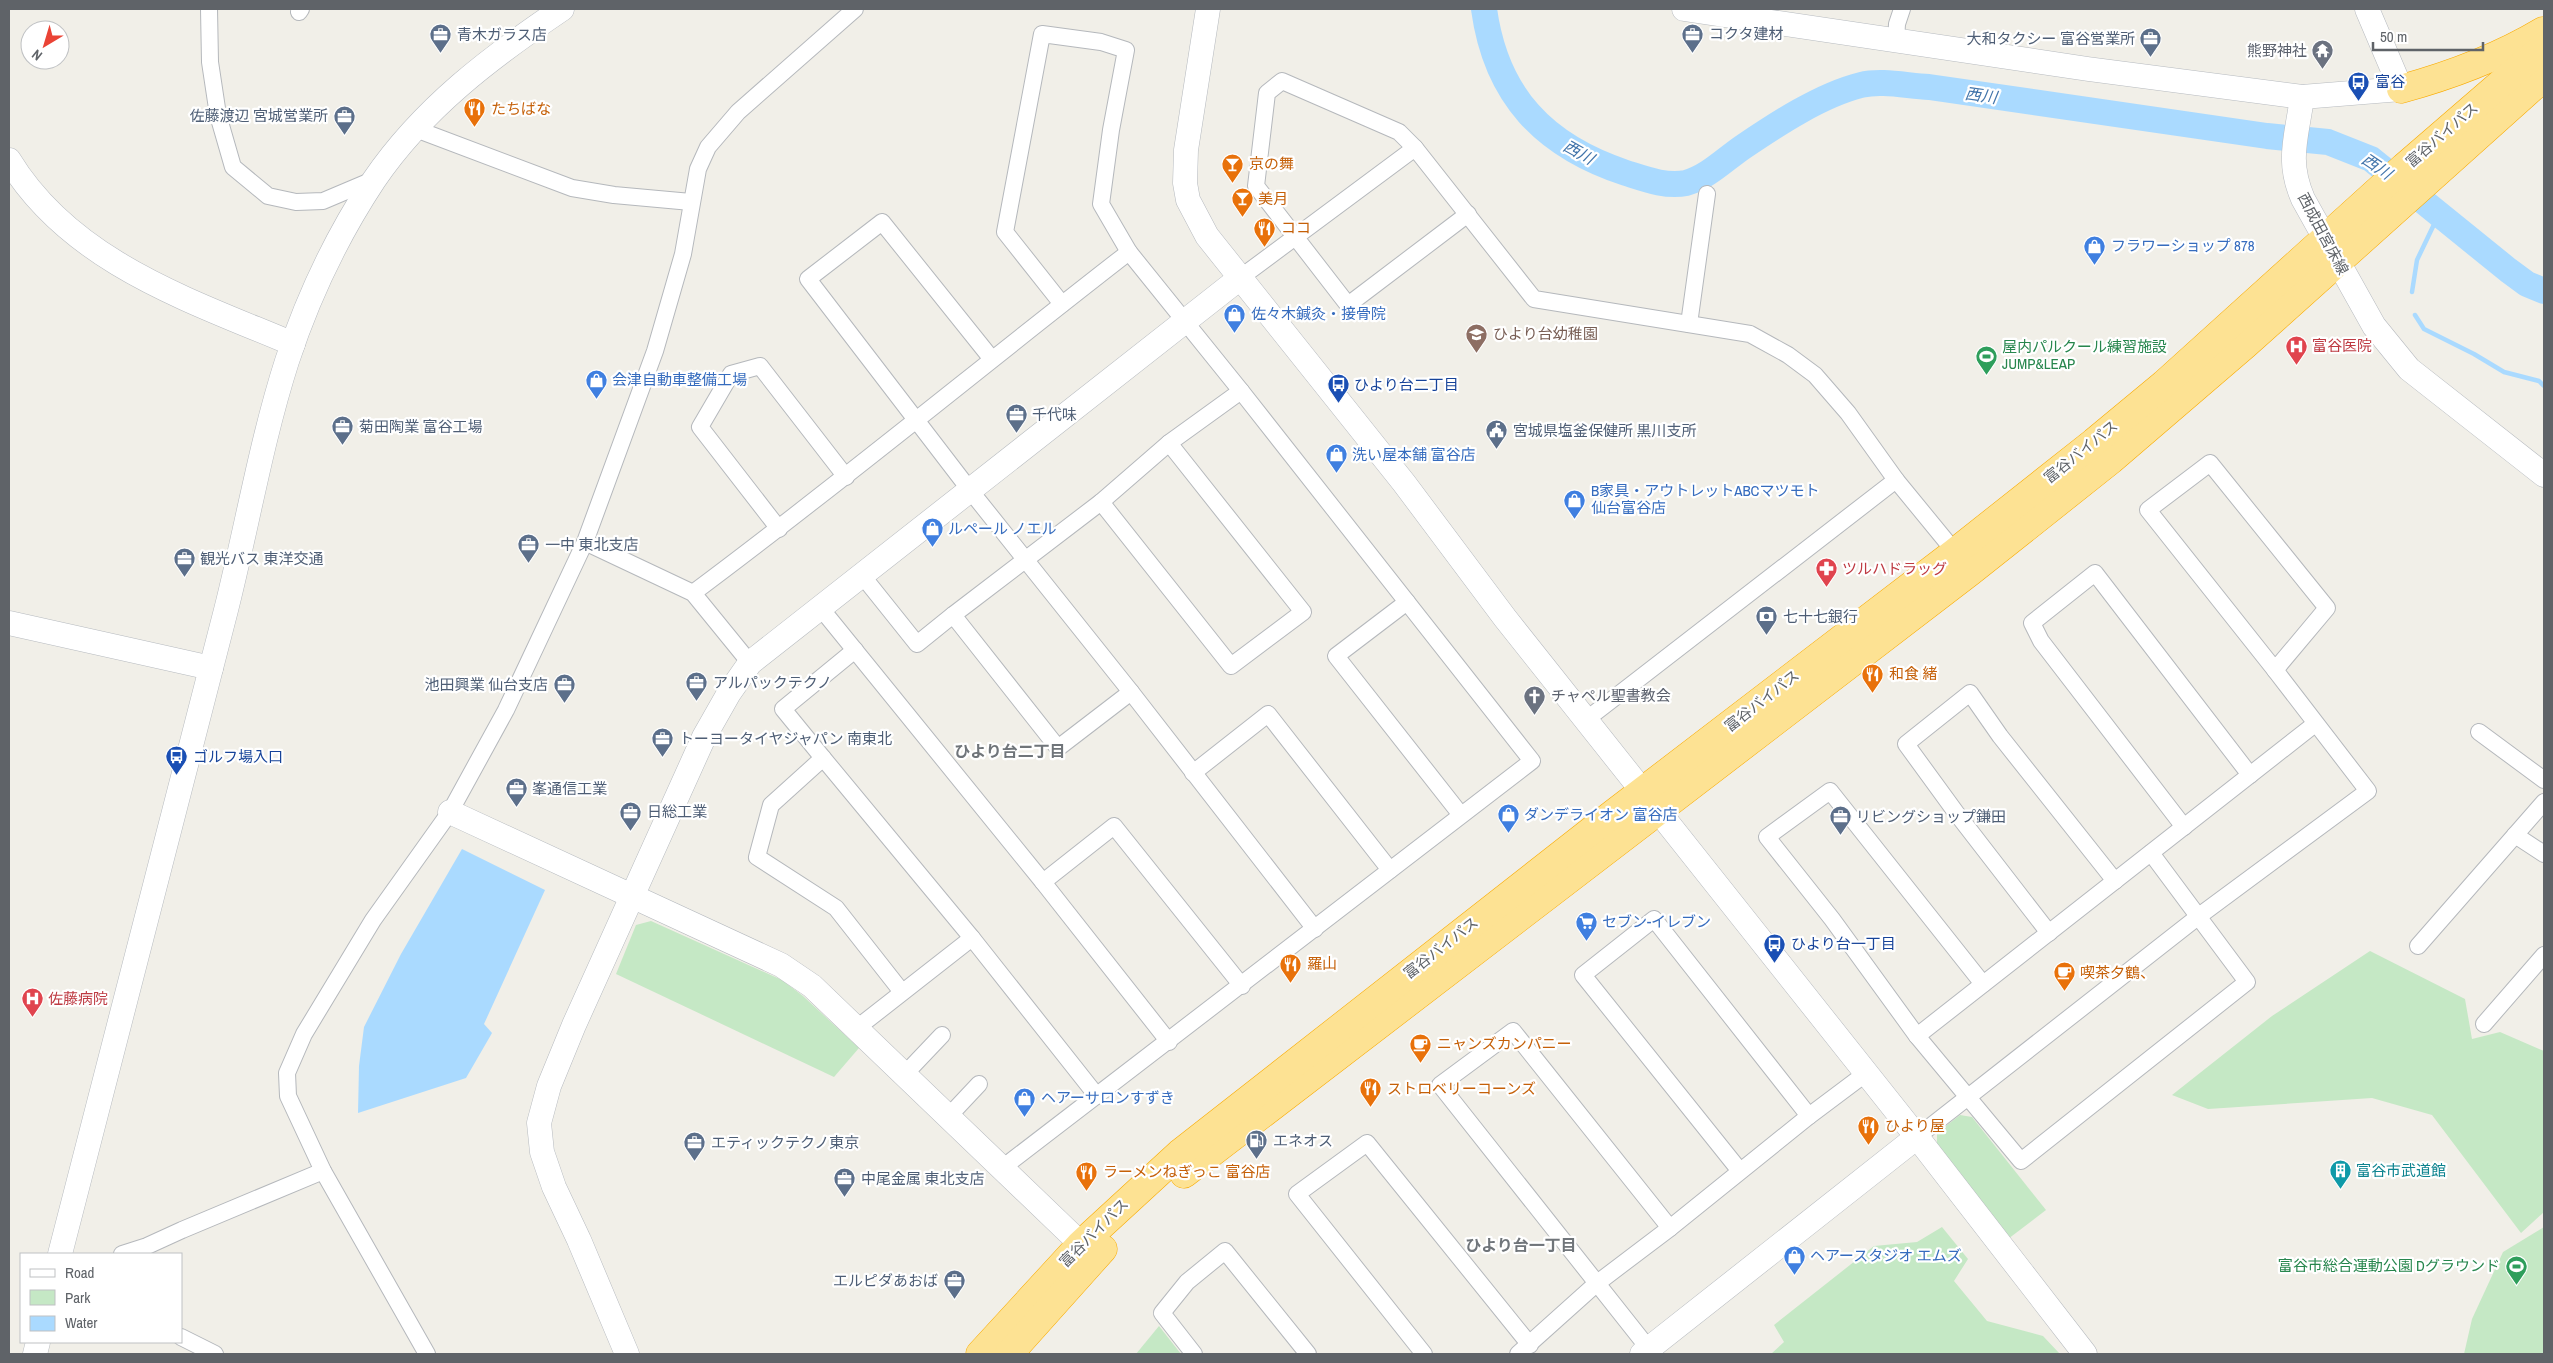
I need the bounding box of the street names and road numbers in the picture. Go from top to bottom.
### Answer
street label: 富谷バイパス [2401,97,2482,172]
street label: 西成田宮床線 [2293,189,2354,278]
street label: 富谷バイパス [2039,415,2122,488]
street label: 富谷バイパス [1720,665,1804,736]
street label: 富谷バイパス [1399,912,1483,983]
street label: 富谷バイパス [1055,1194,1133,1272]

